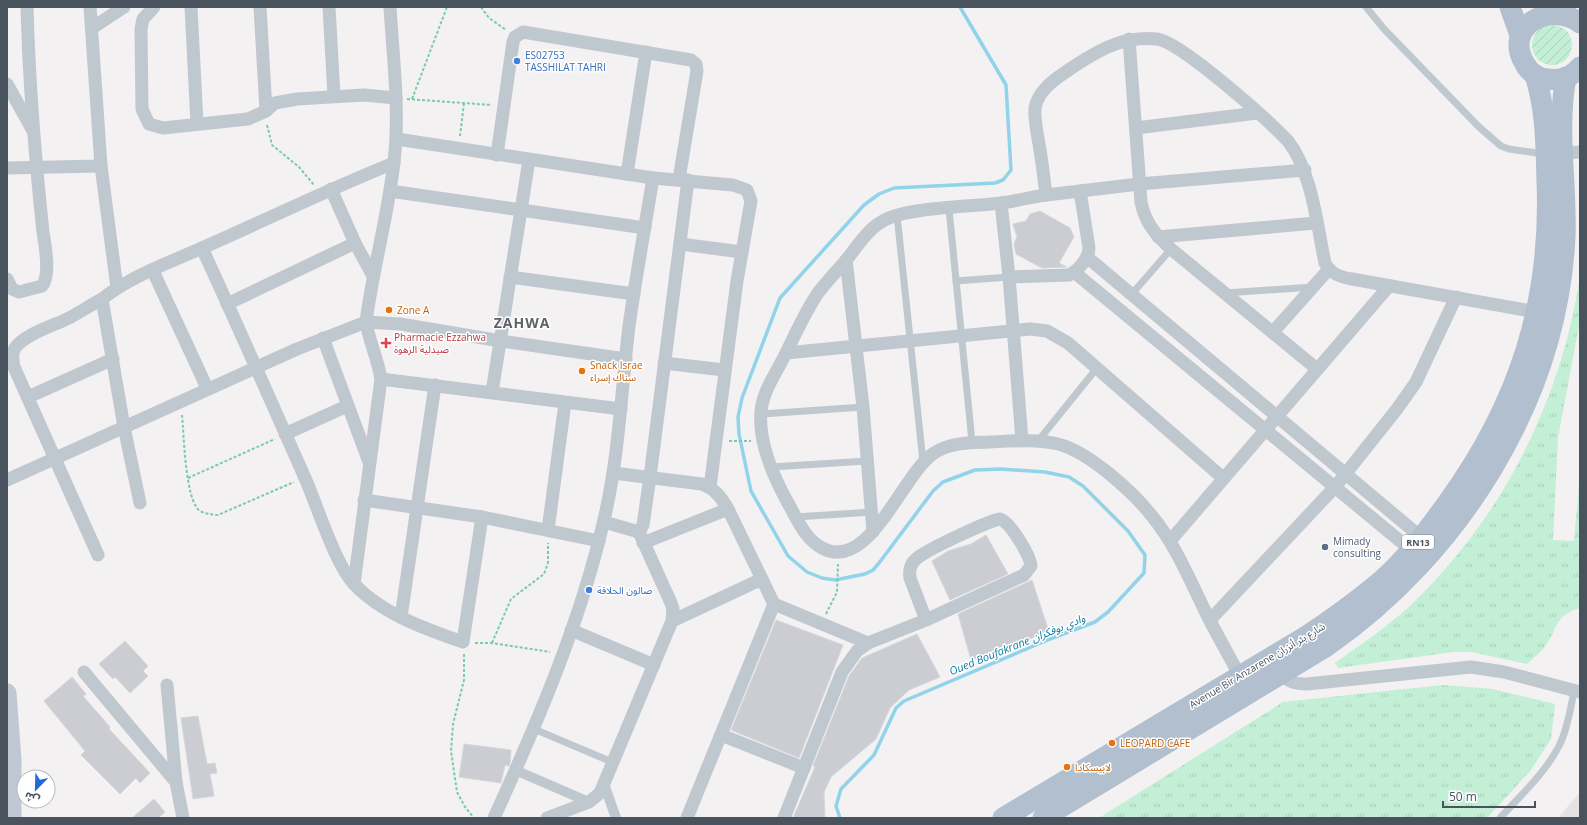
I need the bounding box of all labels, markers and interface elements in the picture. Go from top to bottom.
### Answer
place label: ES02753 TASSHILAT TAHRI [525,48,606,74]
marker: ES02753 TASSHILAT TAHRI [512,56,522,66]
place label: Zone A [397,303,430,317]
marker: Zone A [384,305,394,315]
district label: ZAHWA [494,313,550,332]
place label: Pharmacie Ezzahwa صيدلية الزهوة [394,330,486,356]
marker: Pharmacie Ezzahwa صيدلية الزهوة [381,338,391,348]
place label: Snack Israe سناك إسراء [590,358,643,384]
marker: Snack Israe سناك إسراء [577,366,587,376]
place label: Mimady consulting [1333,534,1382,560]
road number: RN13 [1402,535,1434,549]
marker: Mimady consulting [1320,542,1330,552]
place label: صالون الحلاقة [597,583,652,597]
marker: صالون الحلاقة [584,585,594,595]
water label: Oued Boufakrane وادي بوفكران [947,610,1088,681]
street label: Avenue Bir Anzarene شارع بئر أنزران [1186,619,1328,712]
place label: LEOPARD CAFE [1120,736,1190,750]
marker: LEOPARD CAFE [1107,738,1117,748]
place label: لابيسكادا [1075,760,1111,774]
marker: لابيسكادا [1062,762,1072,772]
north arrow [16,769,56,809]
scale bar [1443,783,1535,809]
text: 50 m [1449,788,1477,805]
text: ش [22,789,42,809]

